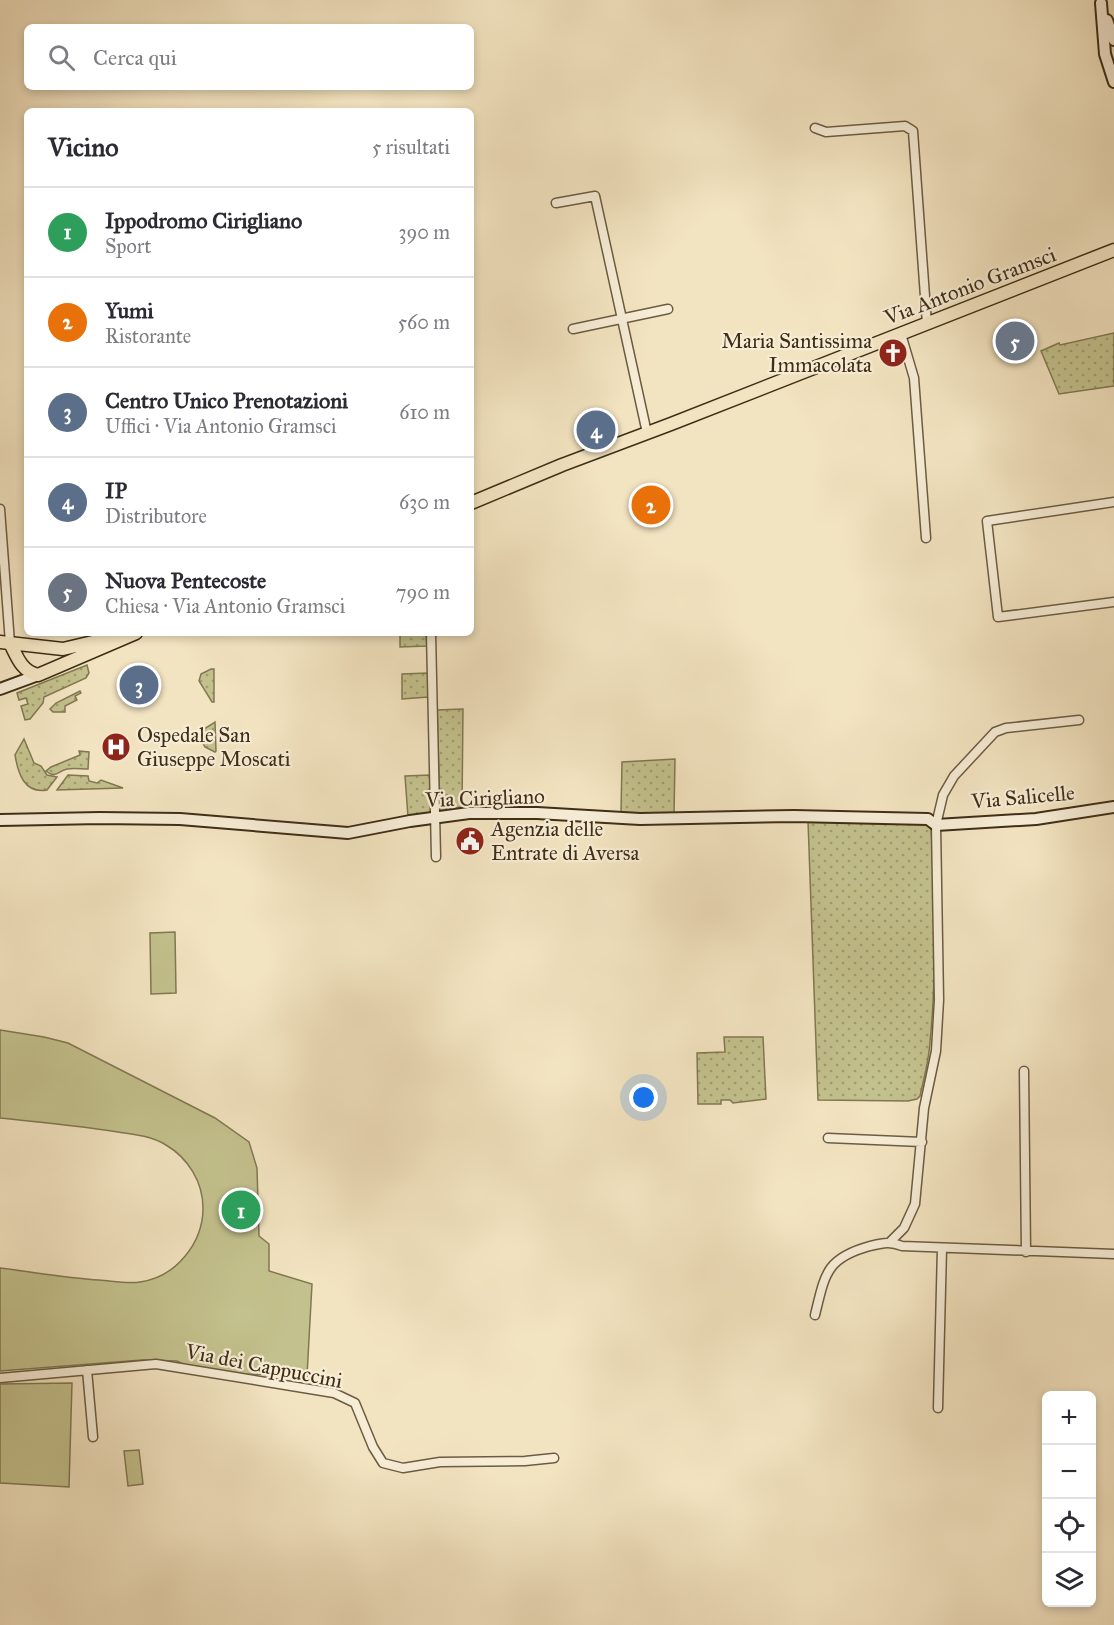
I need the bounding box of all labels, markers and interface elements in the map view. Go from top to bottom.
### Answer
search box [24,24,474,90]
icon: search [45,41,78,74]
text: Cerca qui [93,44,177,71]
text: Vicino [48,131,119,163]
text: 5 risultati [372,135,450,159]
text: Ippodromo Cirigliano [105,207,302,234]
text: 1 [64,220,71,244]
text: 390 m [399,220,450,244]
text: Sport [105,234,151,258]
street label: Via Antonio Gramsci [880,241,1060,331]
text: Yumi [105,297,154,324]
text: 2 [63,310,72,334]
text: 560 m [398,310,450,334]
pin: 5 [996,318,1034,364]
text: Ristorante [105,324,191,348]
place label: Maria Santissima Immacolata [721,328,872,378]
church icon: Maria Santissima Immacolata [877,337,909,369]
text: Centro Unico Prenotazioni [105,387,348,414]
text: 3 [64,400,72,424]
text: 610 m [399,400,450,424]
pin: 4 [576,408,616,452]
text: Uffici · Via Antonio Gramsci [105,414,337,438]
text: IP [105,477,127,504]
pin: 2 [632,482,670,528]
text: 4 [62,490,73,514]
text: 630 m [399,490,450,514]
text: Distributore [105,504,207,528]
text: Nuova Pentecoste [105,567,266,594]
text: 5 [63,580,72,604]
text: 790 m [396,580,450,604]
text: Chiesa · Via Antonio Gramsci [105,594,345,618]
pin: 3 [120,662,158,708]
place label: Ospedale San Giuseppe Moscati [137,722,291,772]
hospital icon: Ospedale San Giuseppe Moscati [100,731,132,763]
street label: Via Salicelle [969,780,1076,815]
street label: Via Cirigliano [424,783,546,813]
place label: Agenzia delle Entrate di Aversa [490,816,639,866]
public building icon: Agenzia delle Entrate di Aversa [454,825,486,857]
your location [629,1083,658,1112]
pin: 1 [222,1188,260,1232]
street label: Via dei Cappuccini [182,1338,345,1394]
map controls [1042,1391,1096,1607]
button: + [1042,1391,1096,1445]
button: − [1042,1445,1096,1499]
button: locate [1042,1499,1096,1553]
button: layers [1042,1553,1096,1607]

